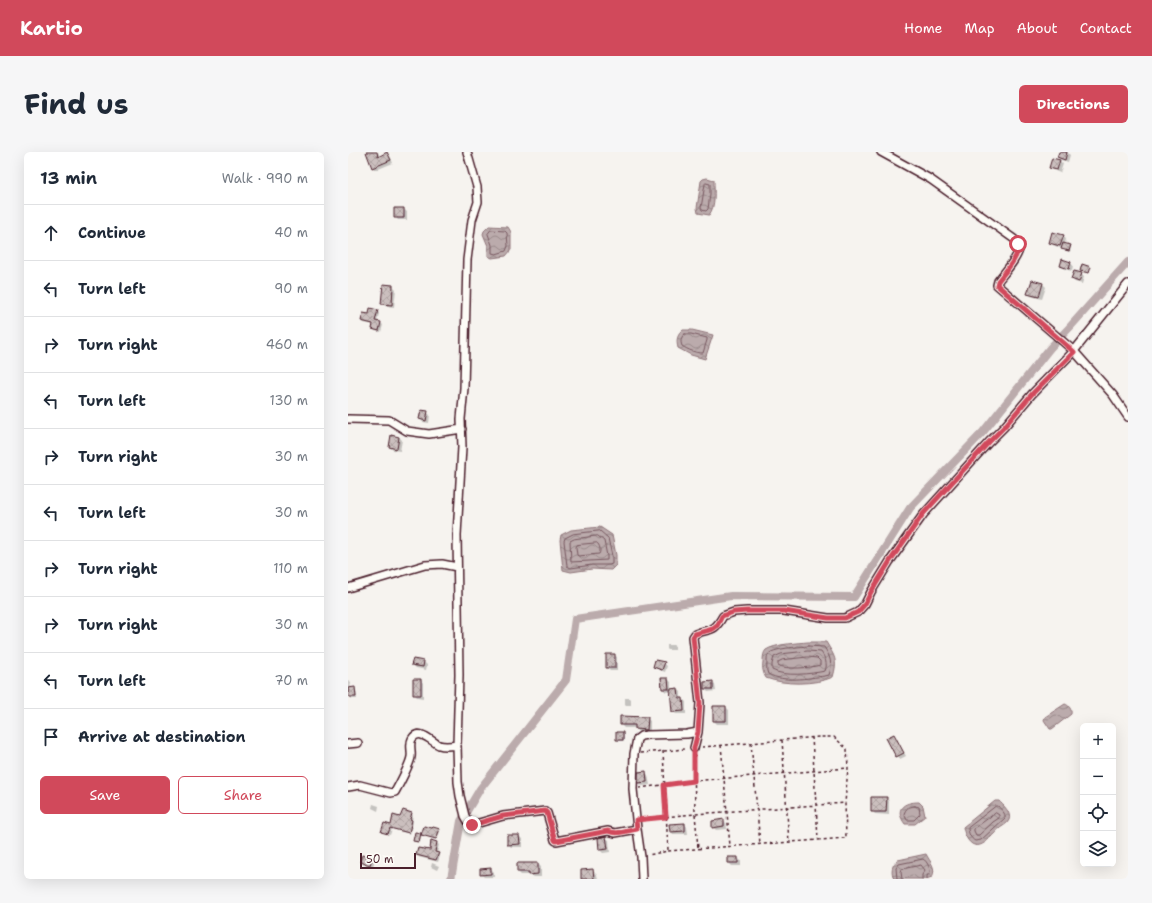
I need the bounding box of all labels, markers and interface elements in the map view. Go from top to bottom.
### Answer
text: Kartio [20,16,83,41]
text: Home [904,19,943,37]
text: Map [965,19,995,37]
text: About [1017,19,1058,37]
text: Contact [1080,19,1132,37]
text: Find us [24,85,129,123]
button: Directions [1019,85,1128,123]
text: 13 min [40,167,97,189]
text: Walk · 990 m [222,170,308,187]
icon: ahead [40,222,62,244]
text: Continue [78,223,146,243]
text: 40 m [274,224,308,241]
route start [1009,235,1027,253]
icon: left [40,278,62,300]
text: Turn left [78,279,146,299]
text: 90 m [274,280,308,297]
icon: right [40,334,62,356]
text: Turn right [78,335,158,355]
text: 460 m [266,336,308,353]
icon: left [40,390,62,412]
text: Turn left [78,391,146,411]
text: 130 m [270,392,308,409]
icon: right [40,446,62,468]
text: Turn right [78,447,158,467]
text: 30 m [274,448,308,465]
icon: left [40,502,62,524]
text: Turn left [78,503,146,523]
text: 30 m [274,504,308,521]
icon: right [40,558,62,580]
text: Turn right [78,559,158,579]
text: 110 m [273,560,308,577]
icon: right [40,614,62,636]
text: Turn right [78,615,158,635]
text: 30 m [274,616,308,633]
icon: left [40,670,62,692]
text: Turn left [78,671,146,691]
text: 70 m [274,672,308,689]
map controls [1080,723,1116,867]
button: + [1080,723,1116,759]
icon: arrive [40,726,62,748]
text: Arrive at destination [78,727,246,747]
button: − [1080,759,1116,795]
button: Save [40,776,170,814]
button: Share [178,776,308,814]
button: locate [1080,795,1116,831]
route end [463,816,481,834]
button: layers [1080,831,1116,867]
scale bar [360,851,416,870]
text: 50 m [366,852,394,867]

